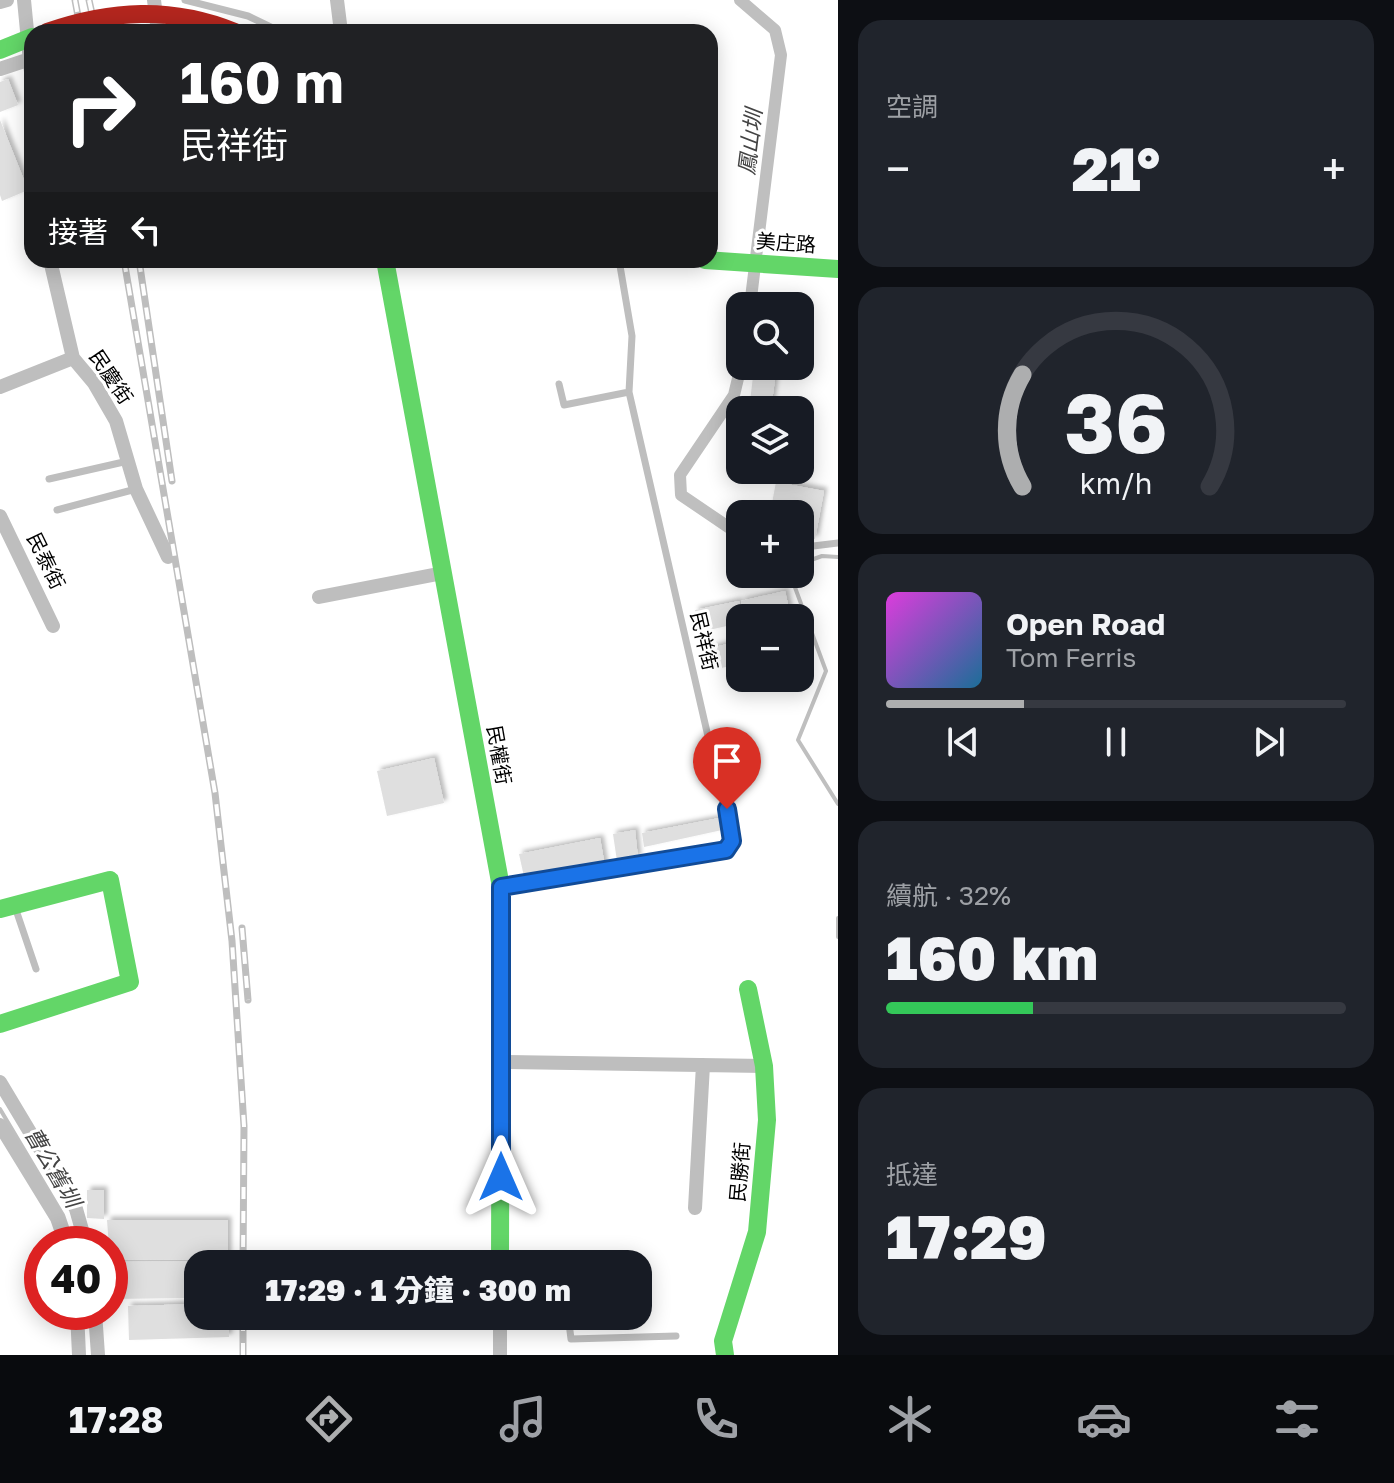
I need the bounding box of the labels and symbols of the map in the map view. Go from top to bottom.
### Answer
water label: 鳳山圳 [732,105,767,176]
street label: 美庄路 [755,228,817,256]
street label: 民慶街 [85,345,139,408]
street label: 民泰街 [23,528,71,593]
street label: 民祥街 [687,609,723,673]
street label: 民權街 [483,723,517,786]
pin [693,727,761,809]
water label: 曹公舊圳 [20,1122,89,1214]
position arrow [459,1135,543,1219]
street label: 民勝街 [724,1141,754,1203]
speed limit sign: 40 [24,1226,128,1330]

